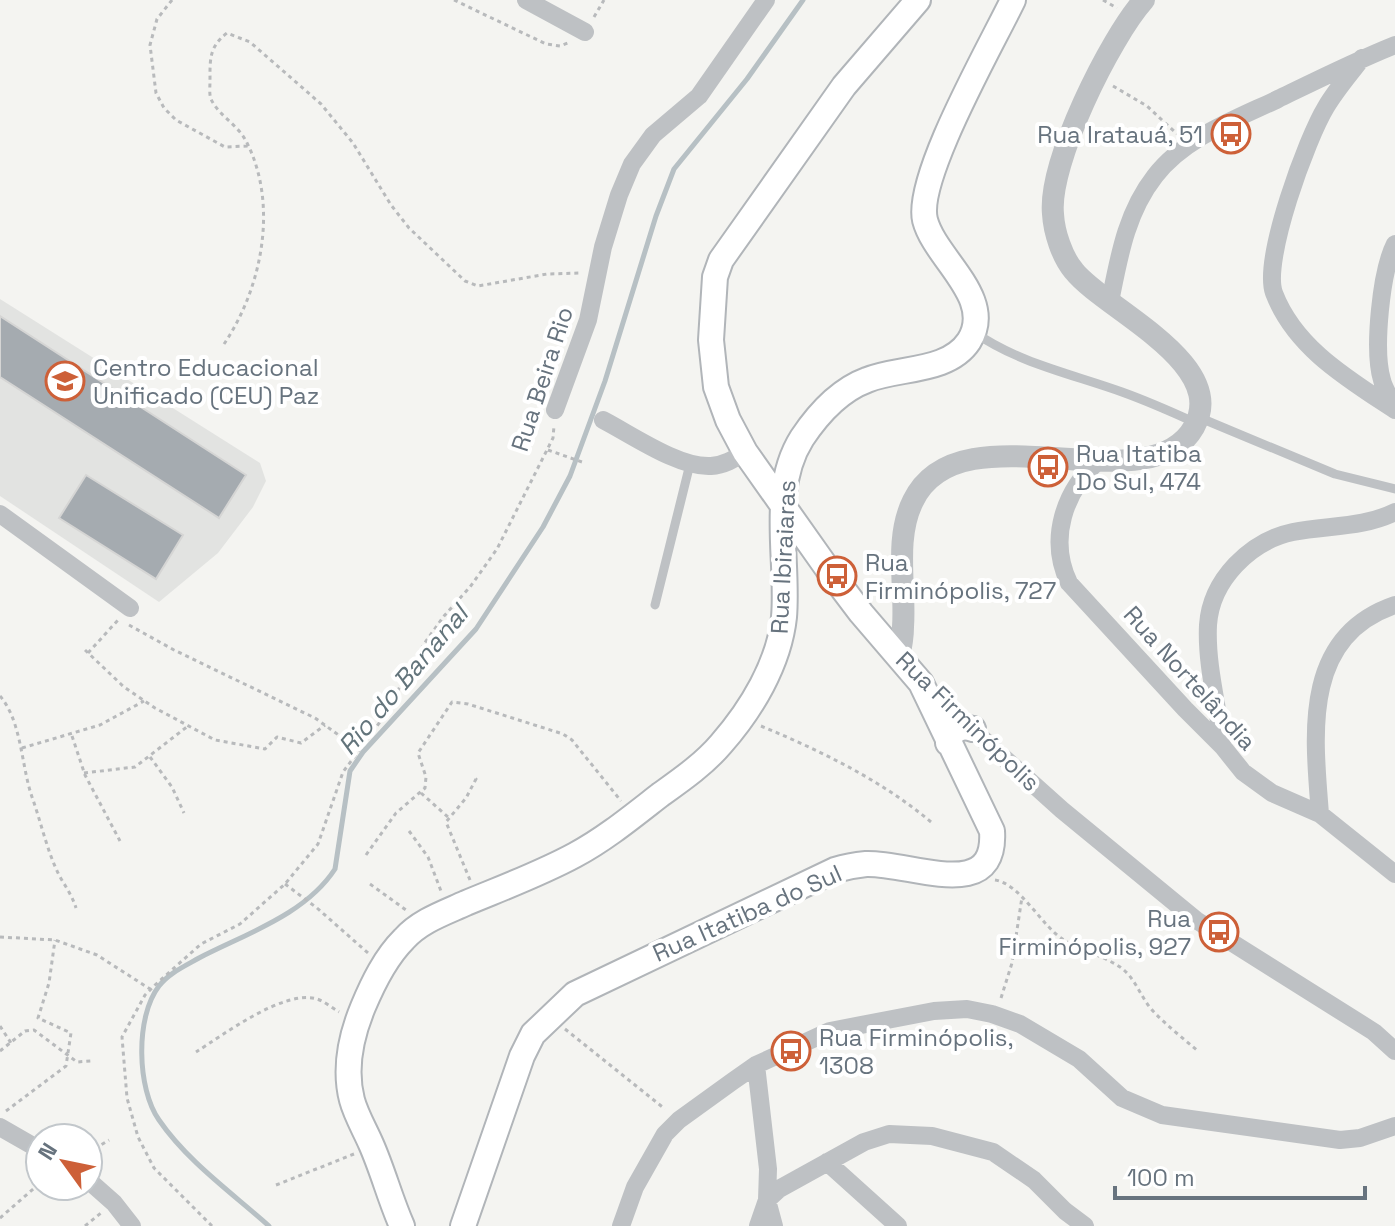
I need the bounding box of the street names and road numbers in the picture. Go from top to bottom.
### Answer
street label: Rua Beira Rio [504,303,580,455]
street label: Rua Ibiraiaras [763,479,803,635]
street label: Rua Nortelândia [1117,599,1263,757]
street label: Rua Firminópolis [889,644,1047,798]
street label: Rua Itatiba do Sul [648,857,846,969]

